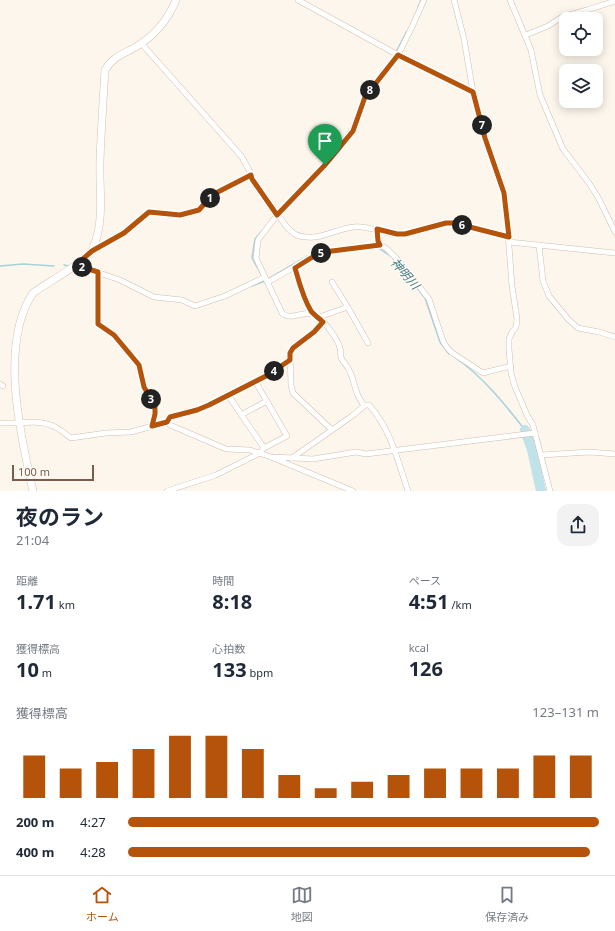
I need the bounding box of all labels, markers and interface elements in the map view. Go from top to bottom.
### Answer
map controls [559,12,603,108]
button: locate [559,12,603,56]
button: layers [559,64,603,108]
pin: 8 [360,80,380,100]
text: 8 [367,82,373,97]
pin: 7 [472,115,492,135]
text: 7 [479,117,485,132]
pin [308,124,342,165]
icon: arrive [314,130,336,152]
pin: 1 [200,188,220,208]
text: 1 [207,190,213,205]
pin: 6 [452,215,472,235]
text: 6 [459,217,465,232]
pin: 5 [311,243,331,263]
text: 5 [318,245,324,260]
water label: 神明川 [387,255,425,294]
pin: 2 [72,257,92,277]
text: 2 [79,259,85,274]
pin: 4 [264,361,284,381]
text: 4 [271,363,277,378]
pin: 3 [141,389,161,409]
text: 3 [148,391,154,406]
scale bar [12,463,94,482]
text: 100 m [18,464,50,479]
text: 夜のラン [16,501,104,531]
button: share [557,504,599,546]
text: 21:04 [16,531,49,549]
text: 距離 [16,573,38,588]
text: 時間 [212,573,234,588]
text: ペース [409,573,441,588]
text: 1.71 [16,588,56,615]
text: 8:18 [212,588,252,615]
text: 4:51 [409,588,449,615]
text: km [56,597,75,612]
text: /km [449,597,472,612]
text: kcal [409,640,429,655]
text: 獲得標高 [16,641,60,656]
text: 心拍数 [212,641,245,656]
text: 126 [409,655,443,682]
text: 10 [16,656,39,683]
text: 133 [212,656,247,683]
text: m [39,665,52,680]
text: bpm [247,665,273,680]
text: 123–131 m [532,703,599,721]
text: 獲得標高 [16,704,68,722]
text: 200 m [16,813,54,831]
text: 4:27 [80,813,106,831]
text: 400 m [16,843,54,861]
text: 4:28 [80,843,106,861]
tab: ホーム [86,884,119,924]
tab: 地図 [291,884,313,924]
tab: 保存済み [485,884,529,924]

